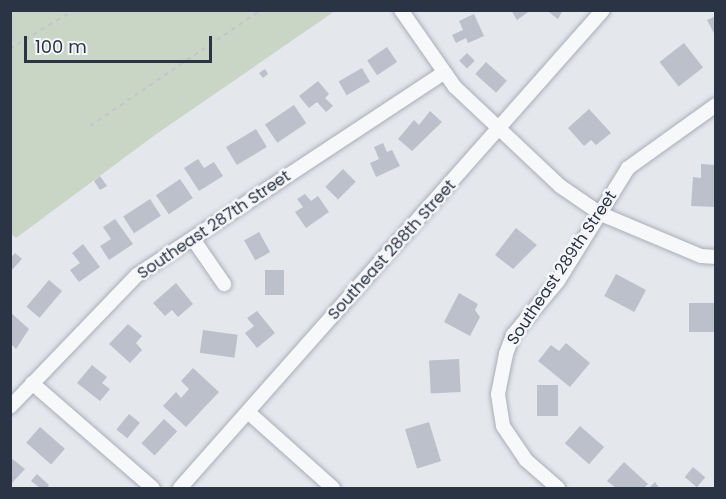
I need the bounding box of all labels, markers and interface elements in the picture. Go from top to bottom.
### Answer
scale bar [27,24,214,62]
text: 100 m [35,34,87,59]
street label: Southeast 287th Street [134,167,294,283]
street label: Southeast 288th Street [324,176,460,324]
street label: Southeast 289th Street [503,187,621,349]

